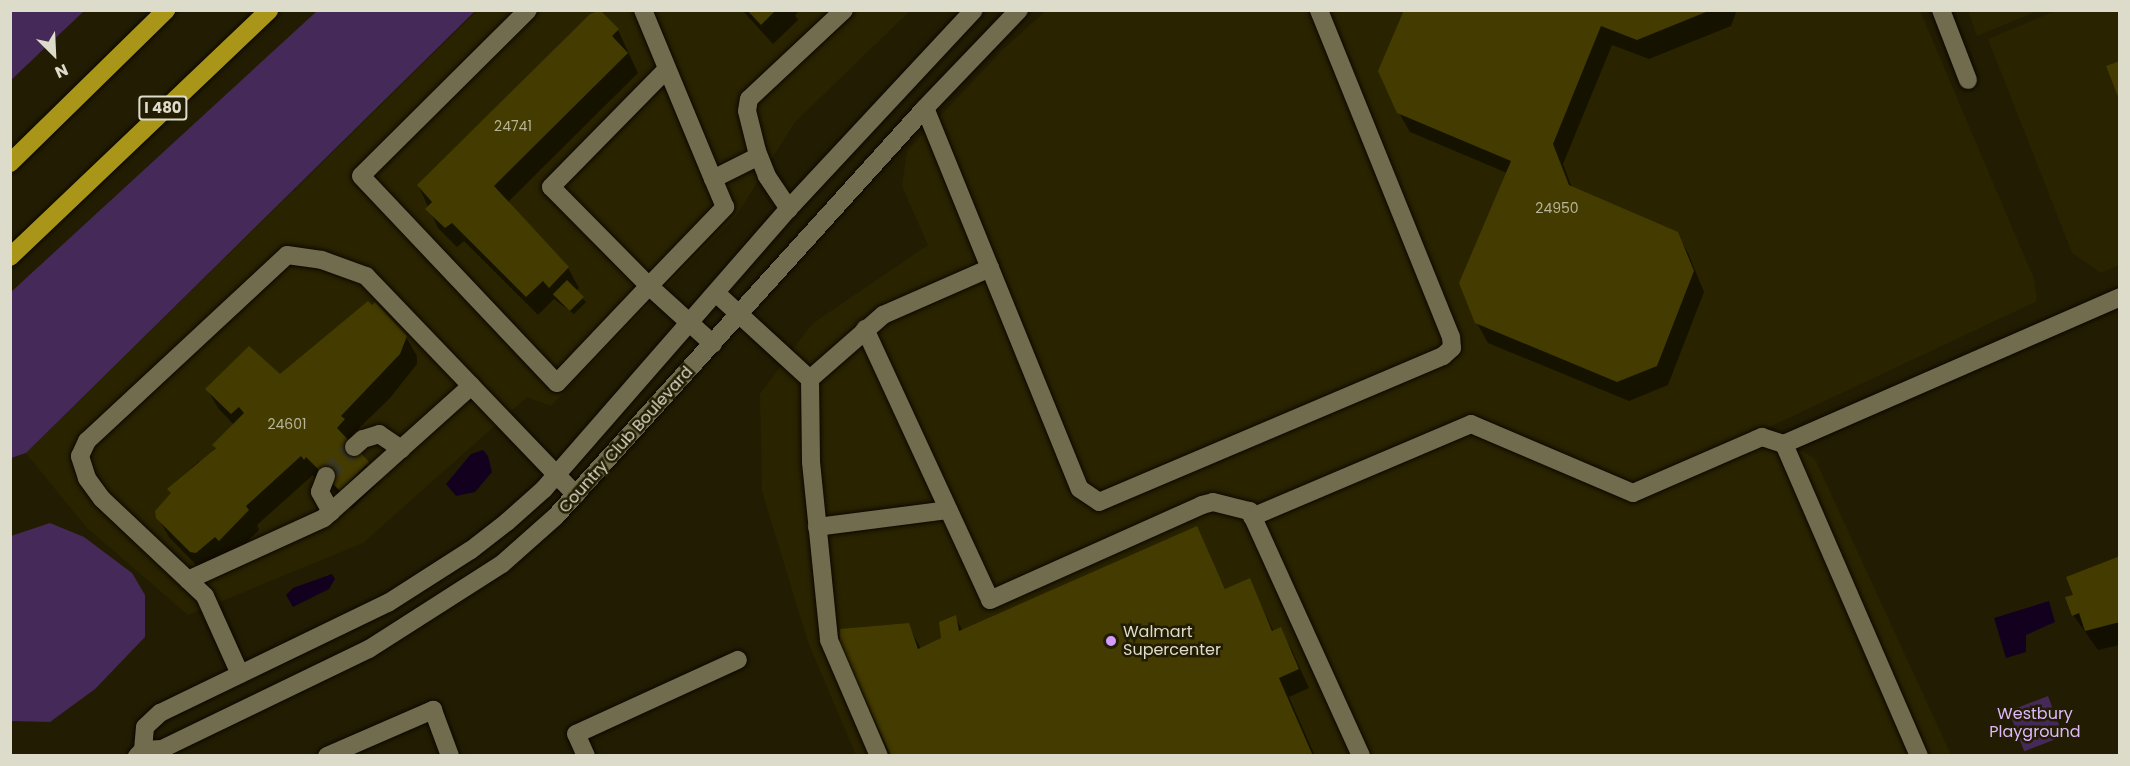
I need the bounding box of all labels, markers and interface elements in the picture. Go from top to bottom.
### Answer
north arrow [24,24,84,84]
text: N [51,58,72,84]
road number: I 480 [138,96,188,120]
house number: 24741 [494,118,532,134]
house number: 24950 [1535,200,1579,216]
street label: Country Club Boulevard [555,363,697,517]
house number: 24601 [267,416,307,432]
place label: Walmart Supercenter [1123,622,1221,660]
marker: Walmart Supercenter [1104,634,1118,648]
park label: Westbury Playground [1989,704,2081,742]

